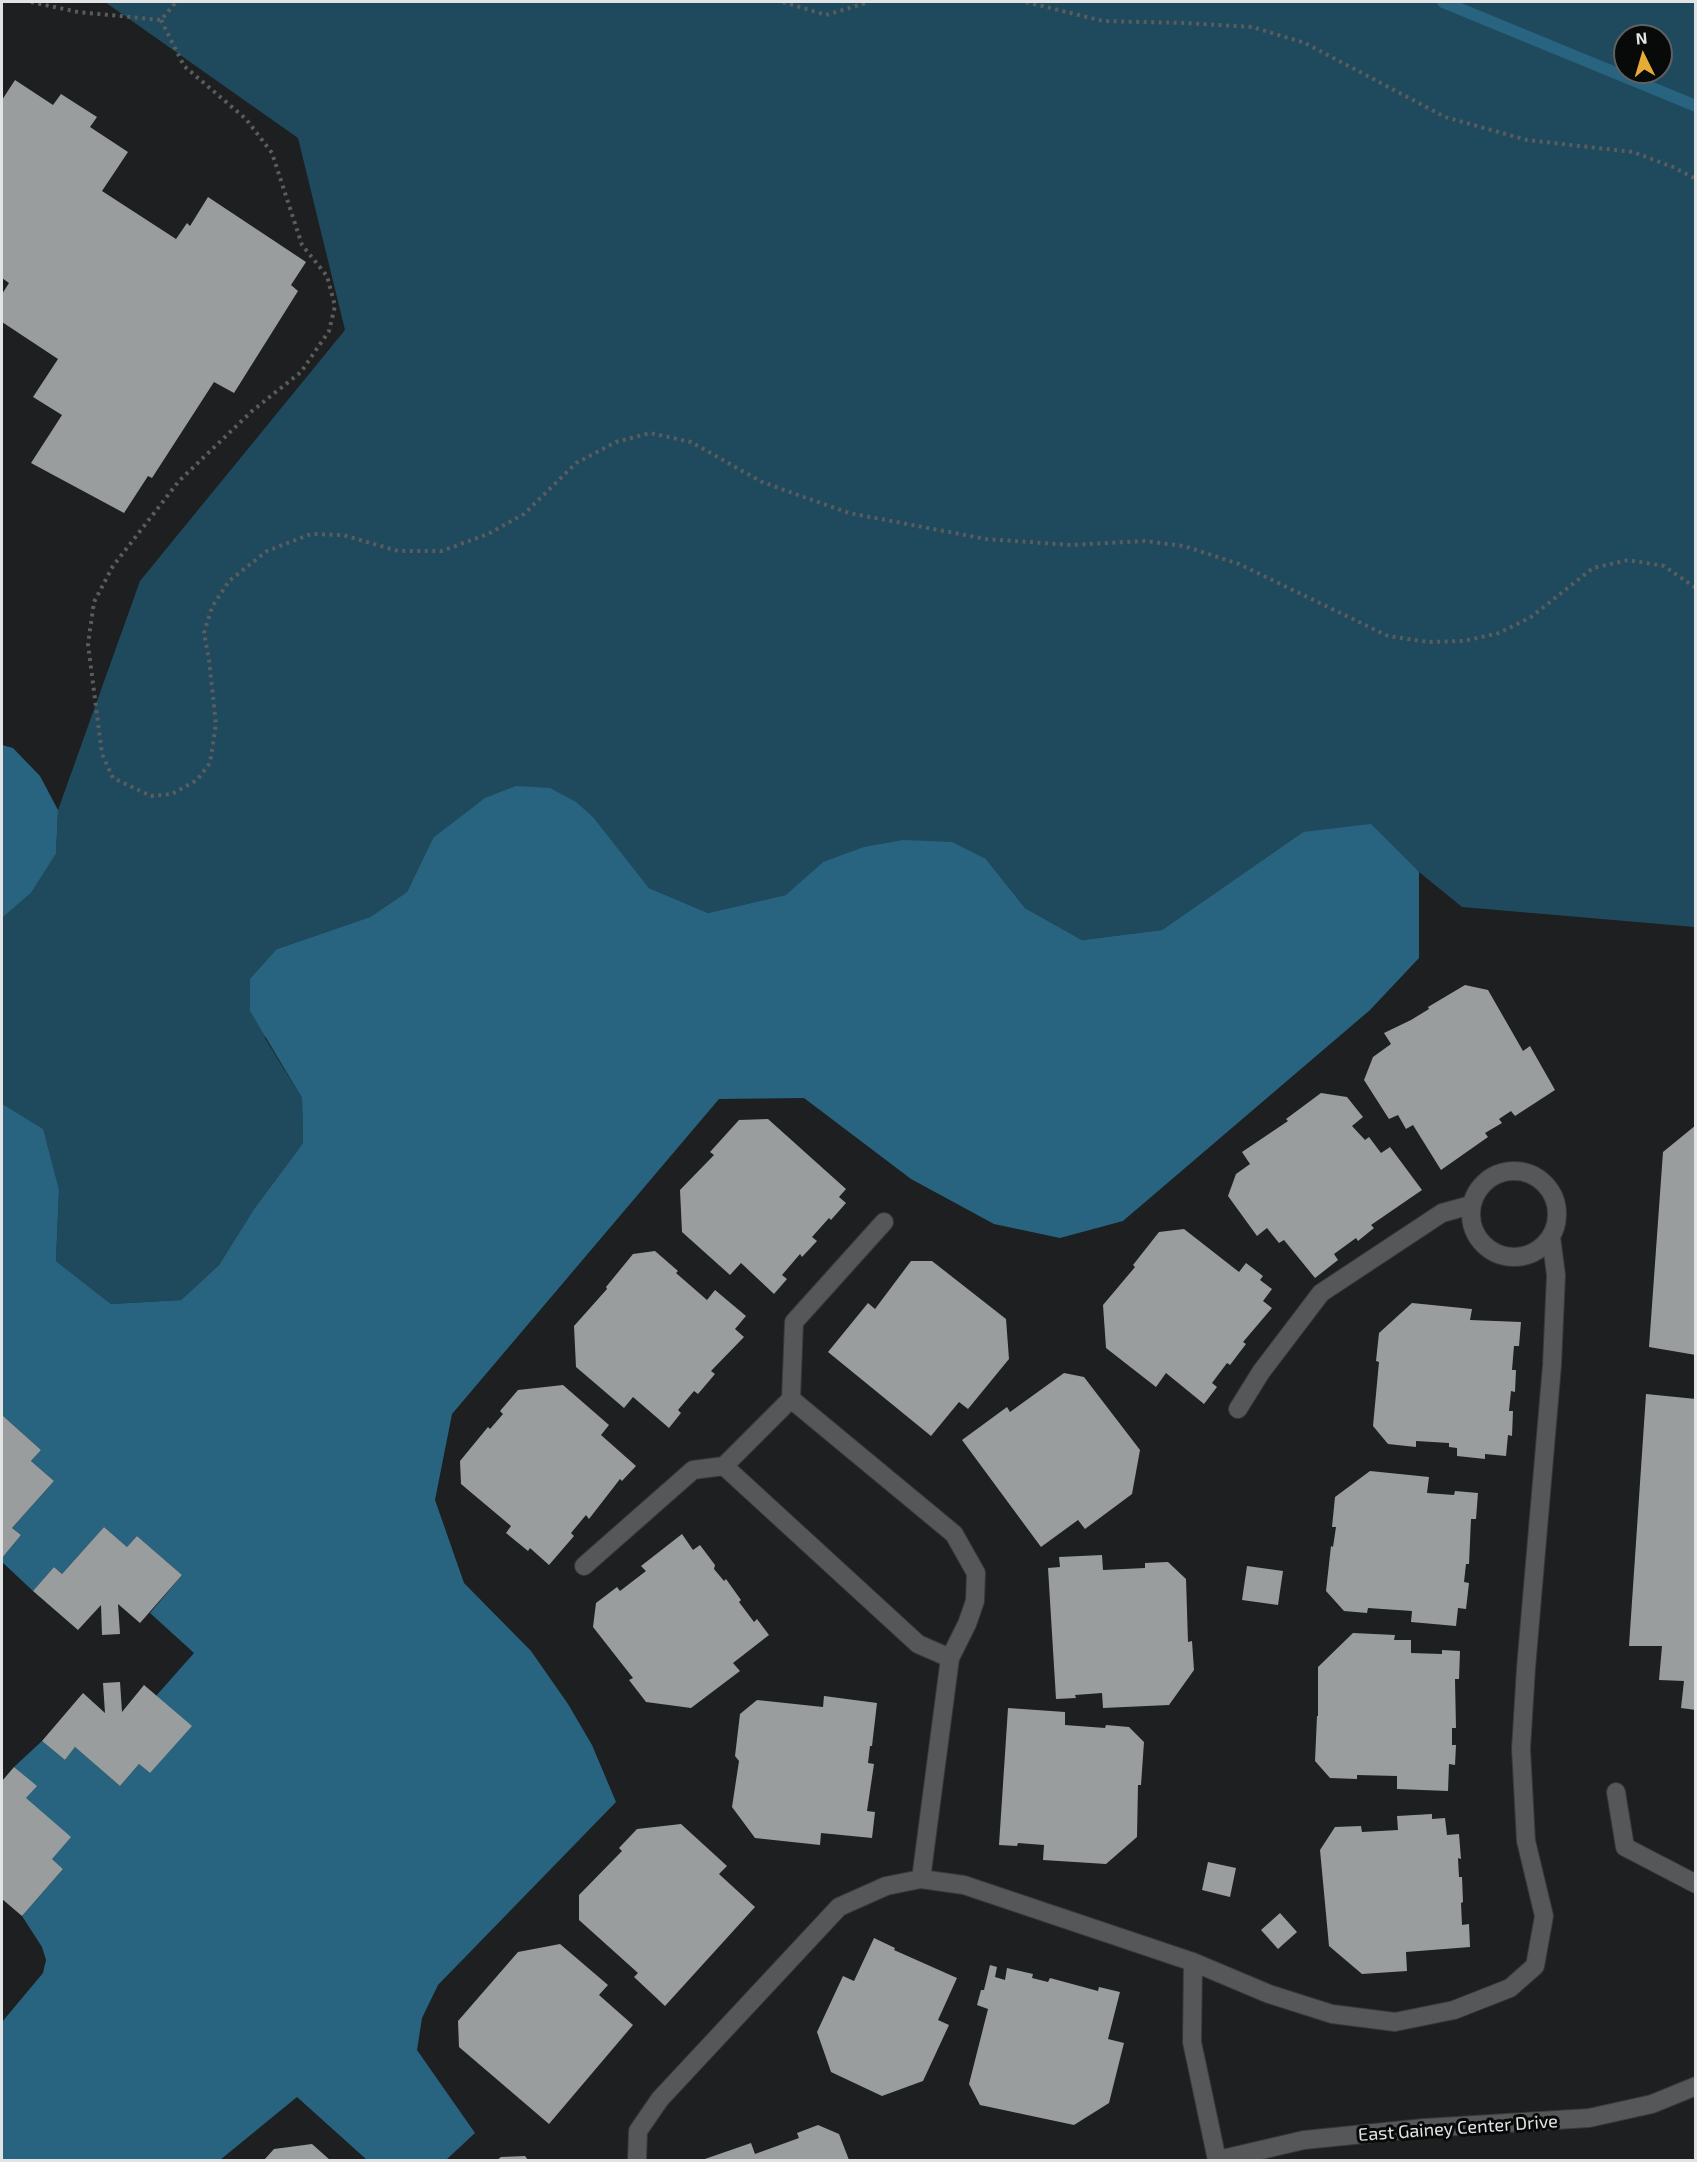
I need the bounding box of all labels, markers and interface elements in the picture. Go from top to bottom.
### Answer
north arrow [1613,24,1673,84]
text: N [1635,28,1648,48]
street label: East Gainey Center Drive [1357,2110,1559,2146]

